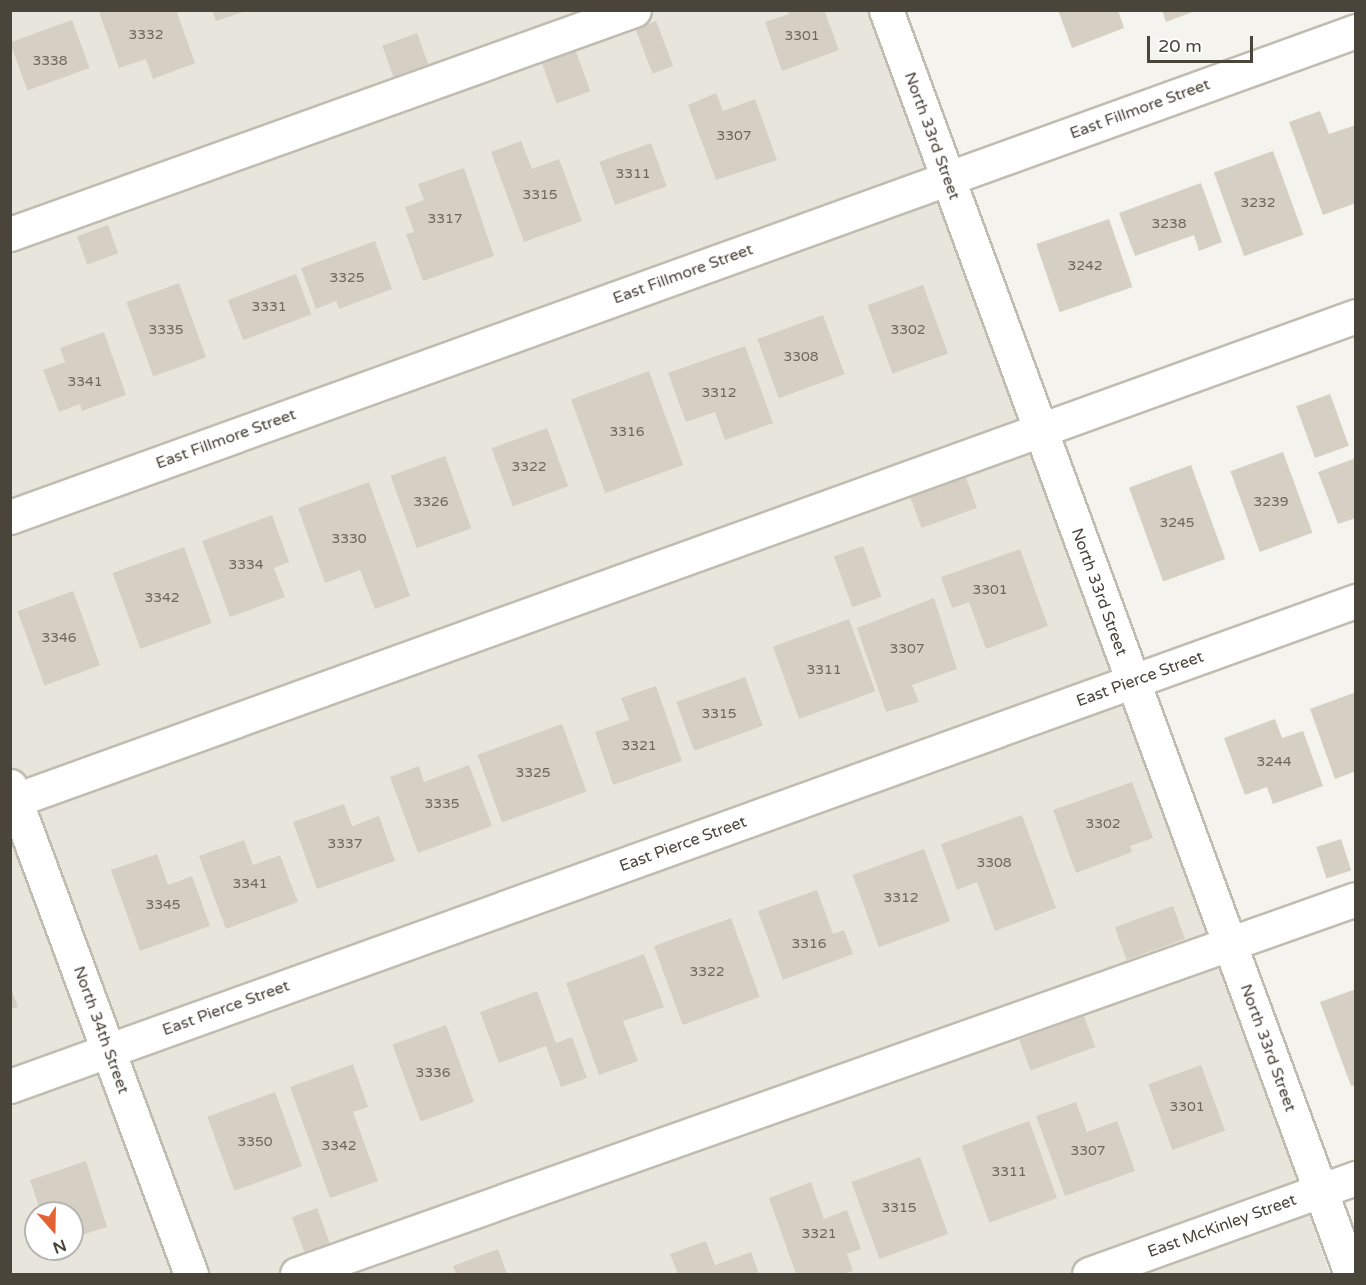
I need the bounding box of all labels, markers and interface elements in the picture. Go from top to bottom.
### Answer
scale bar [1150,24,1256,62]
house number: 3332 [128,27,164,43]
house number: 3301 [784,28,820,44]
text: 20 m [1158,35,1202,57]
house number: 3338 [32,53,68,69]
street label: North 33rd Street [900,70,964,202]
street label: East Fillmore Street [1067,75,1213,143]
house number: 3307 [716,128,752,144]
house number: 3311 [615,166,651,182]
house number: 3315 [522,187,558,203]
house number: 3232 [1240,195,1276,211]
house number: 3317 [427,211,463,227]
house number: 3238 [1151,216,1187,232]
street label: East Fillmore Street [610,240,756,308]
house number: 3242 [1067,258,1103,274]
house number: 3325 [329,270,365,286]
house number: 3331 [251,299,287,315]
house number: 3335 [148,322,184,338]
house number: 3302 [890,322,926,338]
house number: 3308 [783,349,819,365]
house number: 3341 [67,374,103,390]
house number: 3312 [701,385,737,401]
street label: East Fillmore Street [153,405,299,473]
house number: 3316 [609,424,645,440]
house number: 3322 [511,459,547,475]
house number: 3326 [413,494,449,510]
house number: 3239 [1253,494,1289,510]
house number: 3245 [1159,515,1195,531]
street label: North 33rd Street [1067,526,1131,658]
house number: 3330 [331,531,367,547]
house number: 3334 [228,557,264,573]
house number: 3301 [972,582,1008,598]
house number: 3342 [144,590,180,606]
house number: 3346 [41,630,77,646]
house number: 3307 [889,641,925,657]
street label: East Pierce Street [1074,647,1206,711]
house number: 3311 [806,662,842,678]
house number: 3315 [701,706,737,722]
house number: 3321 [621,738,657,754]
house number: 3244 [1256,754,1292,770]
house number: 3325 [515,765,551,781]
house number: 3335 [424,796,460,812]
street label: East Pierce Street [617,812,749,876]
house number: 3302 [1085,816,1121,832]
house number: 3337 [327,836,363,852]
house number: 3308 [976,855,1012,871]
house number: 3341 [232,876,268,892]
house number: 3312 [883,890,919,906]
house number: 3345 [145,897,181,913]
house number: 3316 [791,936,827,952]
street label: North 34th Street [69,964,133,1096]
house number: 3322 [689,964,725,980]
street label: East Pierce Street [160,976,292,1040]
street label: North 33rd Street [1236,982,1300,1114]
house number: 3336 [415,1065,451,1081]
house number: 3301 [1169,1099,1205,1115]
house number: 3350 [237,1134,273,1150]
house number: 3342 [321,1138,357,1154]
house number: 3307 [1070,1143,1106,1159]
house number: 3311 [991,1164,1027,1180]
street label: East McKinley Street [1145,1190,1299,1262]
house number: 3315 [881,1200,917,1216]
north arrow [24,1201,84,1261]
house number: 3321 [801,1226,837,1242]
text: N [50,1234,69,1258]

